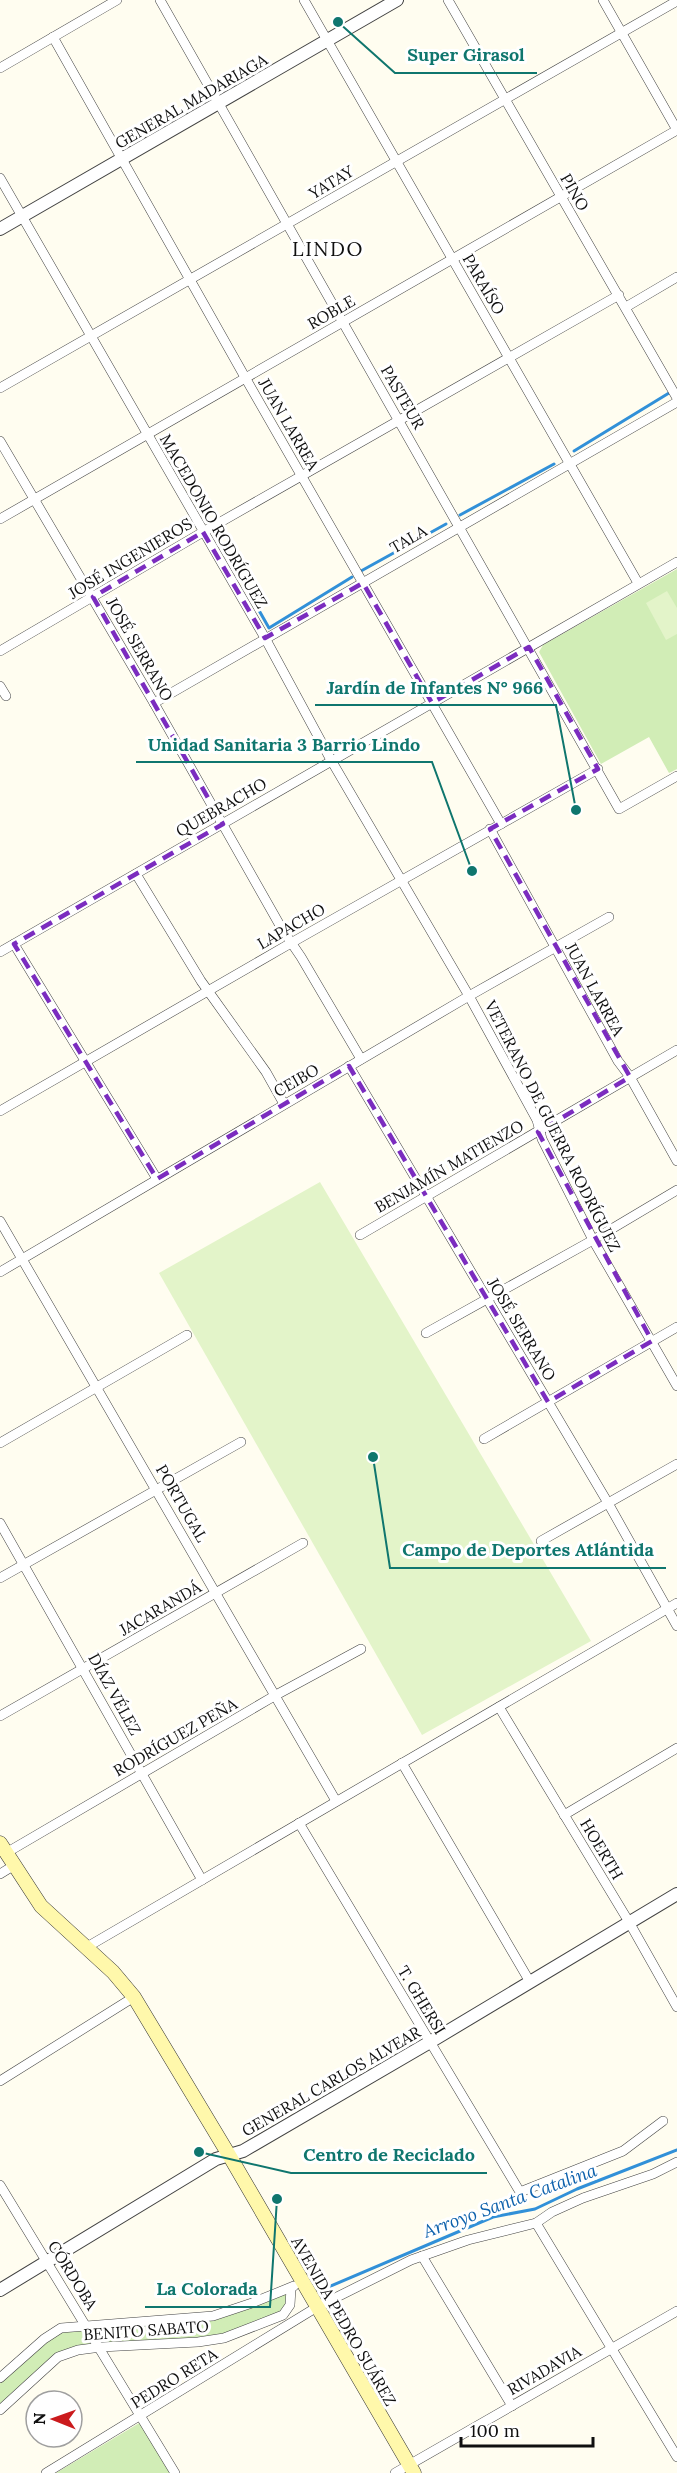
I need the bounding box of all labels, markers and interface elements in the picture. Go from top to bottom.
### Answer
callout: Super Girasol [395,37,537,73]
text: Super Girasol [407,43,525,66]
street label: GENERAL MADARIAGA [111,49,272,153]
street label: YATAY [304,160,358,204]
street label: PINO [556,170,594,214]
district label: LINDO [292,236,364,261]
street label: PARAÍSO [459,250,509,318]
street label: ROBLE [304,290,358,334]
street label: PASTEUR [377,361,430,433]
street label: JUAN LARREA [254,373,324,475]
street label: MACEDONIO RODRÍGUEZ [156,430,272,612]
street label: JOSÉ INGENIEROS [64,513,195,603]
street label: TALA [386,520,431,558]
street label: JOSÉ SERRANO [102,593,178,704]
callout: Jardín de Infantes N° 966 [315,669,556,705]
text: Jardín de Infantes N° 966 [327,676,543,699]
callout: Unidad Sanitaria 3 Barrio Lindo [136,726,432,762]
text: Unidad Sanitaria 3 Barrio Lindo [148,733,420,756]
street label: QUEBRACHO [172,773,270,841]
street label: LAPACHO [254,899,328,953]
street label: JUAN LARREA [561,938,629,1040]
street label: VETERANO DE GUERRA RODRÍGUEZ [480,996,625,1255]
street label: CEIBO [270,1059,322,1101]
street label: BENJAMÍN MATIENZO [371,1115,527,1217]
street label: JOSÉ SERRANO [483,1273,561,1384]
street label: PORTUGAL [152,1461,212,1545]
callout: Campo de Deportes Atlántida [390,1532,666,1568]
text: Campo de Deportes Atlántida [402,1538,654,1561]
street label: JACARANDÁ [115,1576,205,1640]
street label: DÍAZ VÉLEZ [84,1650,146,1738]
street label: RODRÍGUEZ PEÑA [110,1693,241,1781]
street label: HOERTH [576,1815,628,1883]
street label: T. GHERSI [394,1962,450,2038]
street label: GENERAL CARLOS ALVEAR [238,2021,425,2140]
callout: Centro de Reciclado [291,2137,487,2173]
text: Centro de Reciclado [303,2143,475,2166]
water label: Arroyo Santa Catalina [419,2158,600,2243]
street label: AVENIDA PEDRO SUÁREZ [287,2232,401,2409]
street label: CÓRDOBA [44,2237,103,2314]
callout: La Colorada [145,2271,270,2307]
text: La Colorada [156,2277,258,2300]
street label: BENITO SABATO [83,2316,209,2344]
street label: RIVADAVIA [503,2340,585,2399]
street label: PEDRO RETA [127,2343,222,2412]
north arrow [24,2389,84,2449]
scale bar [461,2410,593,2448]
text: N [29,2412,49,2425]
text: 100 m [470,2419,520,2442]

